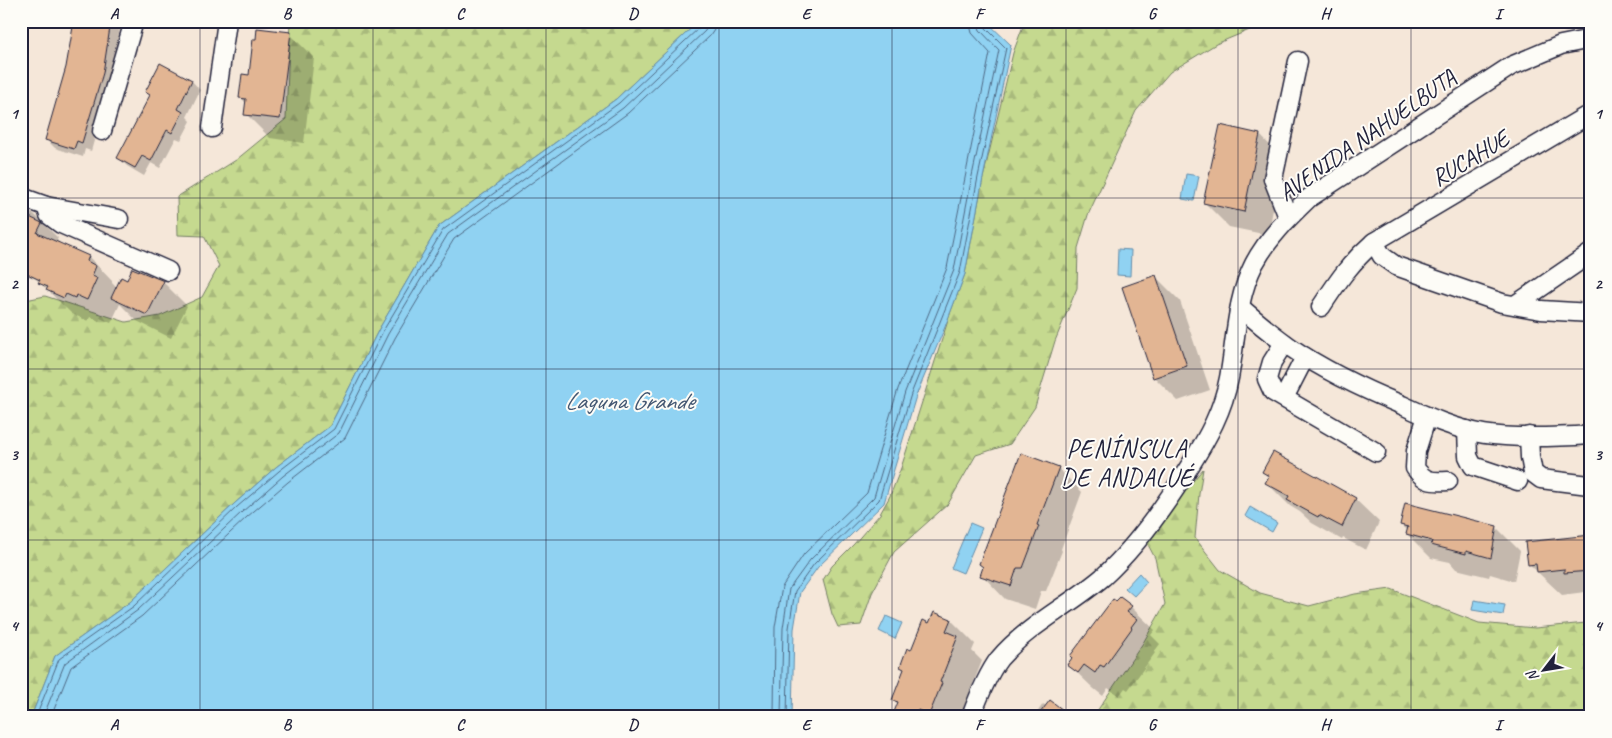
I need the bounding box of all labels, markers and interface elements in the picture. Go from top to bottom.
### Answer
text: A [110,4,120,24]
text: B [283,4,293,24]
text: C [456,4,466,24]
text: D [628,4,639,24]
text: E [802,4,813,24]
text: F [975,4,986,24]
text: G [1148,4,1158,24]
text: H [1320,4,1332,24]
text: I [1495,4,1505,24]
street label: AVENIDA NAHUELBUTA [1272,62,1462,208]
text: 1 [10,104,19,124]
text: 1 [1594,104,1603,124]
street label: RUCAHUE [1426,122,1517,193]
text: 2 [10,274,19,294]
text: 2 [1594,274,1603,294]
water label: Laguna Grande [565,385,697,417]
district label: PENÍNSULA DE ANDALUÉ [1060,433,1195,494]
text: 3 [10,445,19,465]
text: 3 [1594,445,1603,465]
text: 4 [10,616,19,636]
text: 4 [1594,616,1603,636]
north arrow [1520,646,1570,696]
text: N [1523,666,1543,685]
text: A [110,715,120,735]
text: B [283,715,293,735]
text: C [456,715,466,735]
text: D [628,715,639,735]
text: E [802,715,813,735]
text: F [975,715,986,735]
text: G [1148,715,1158,735]
text: H [1320,715,1332,735]
text: I [1495,715,1505,735]

